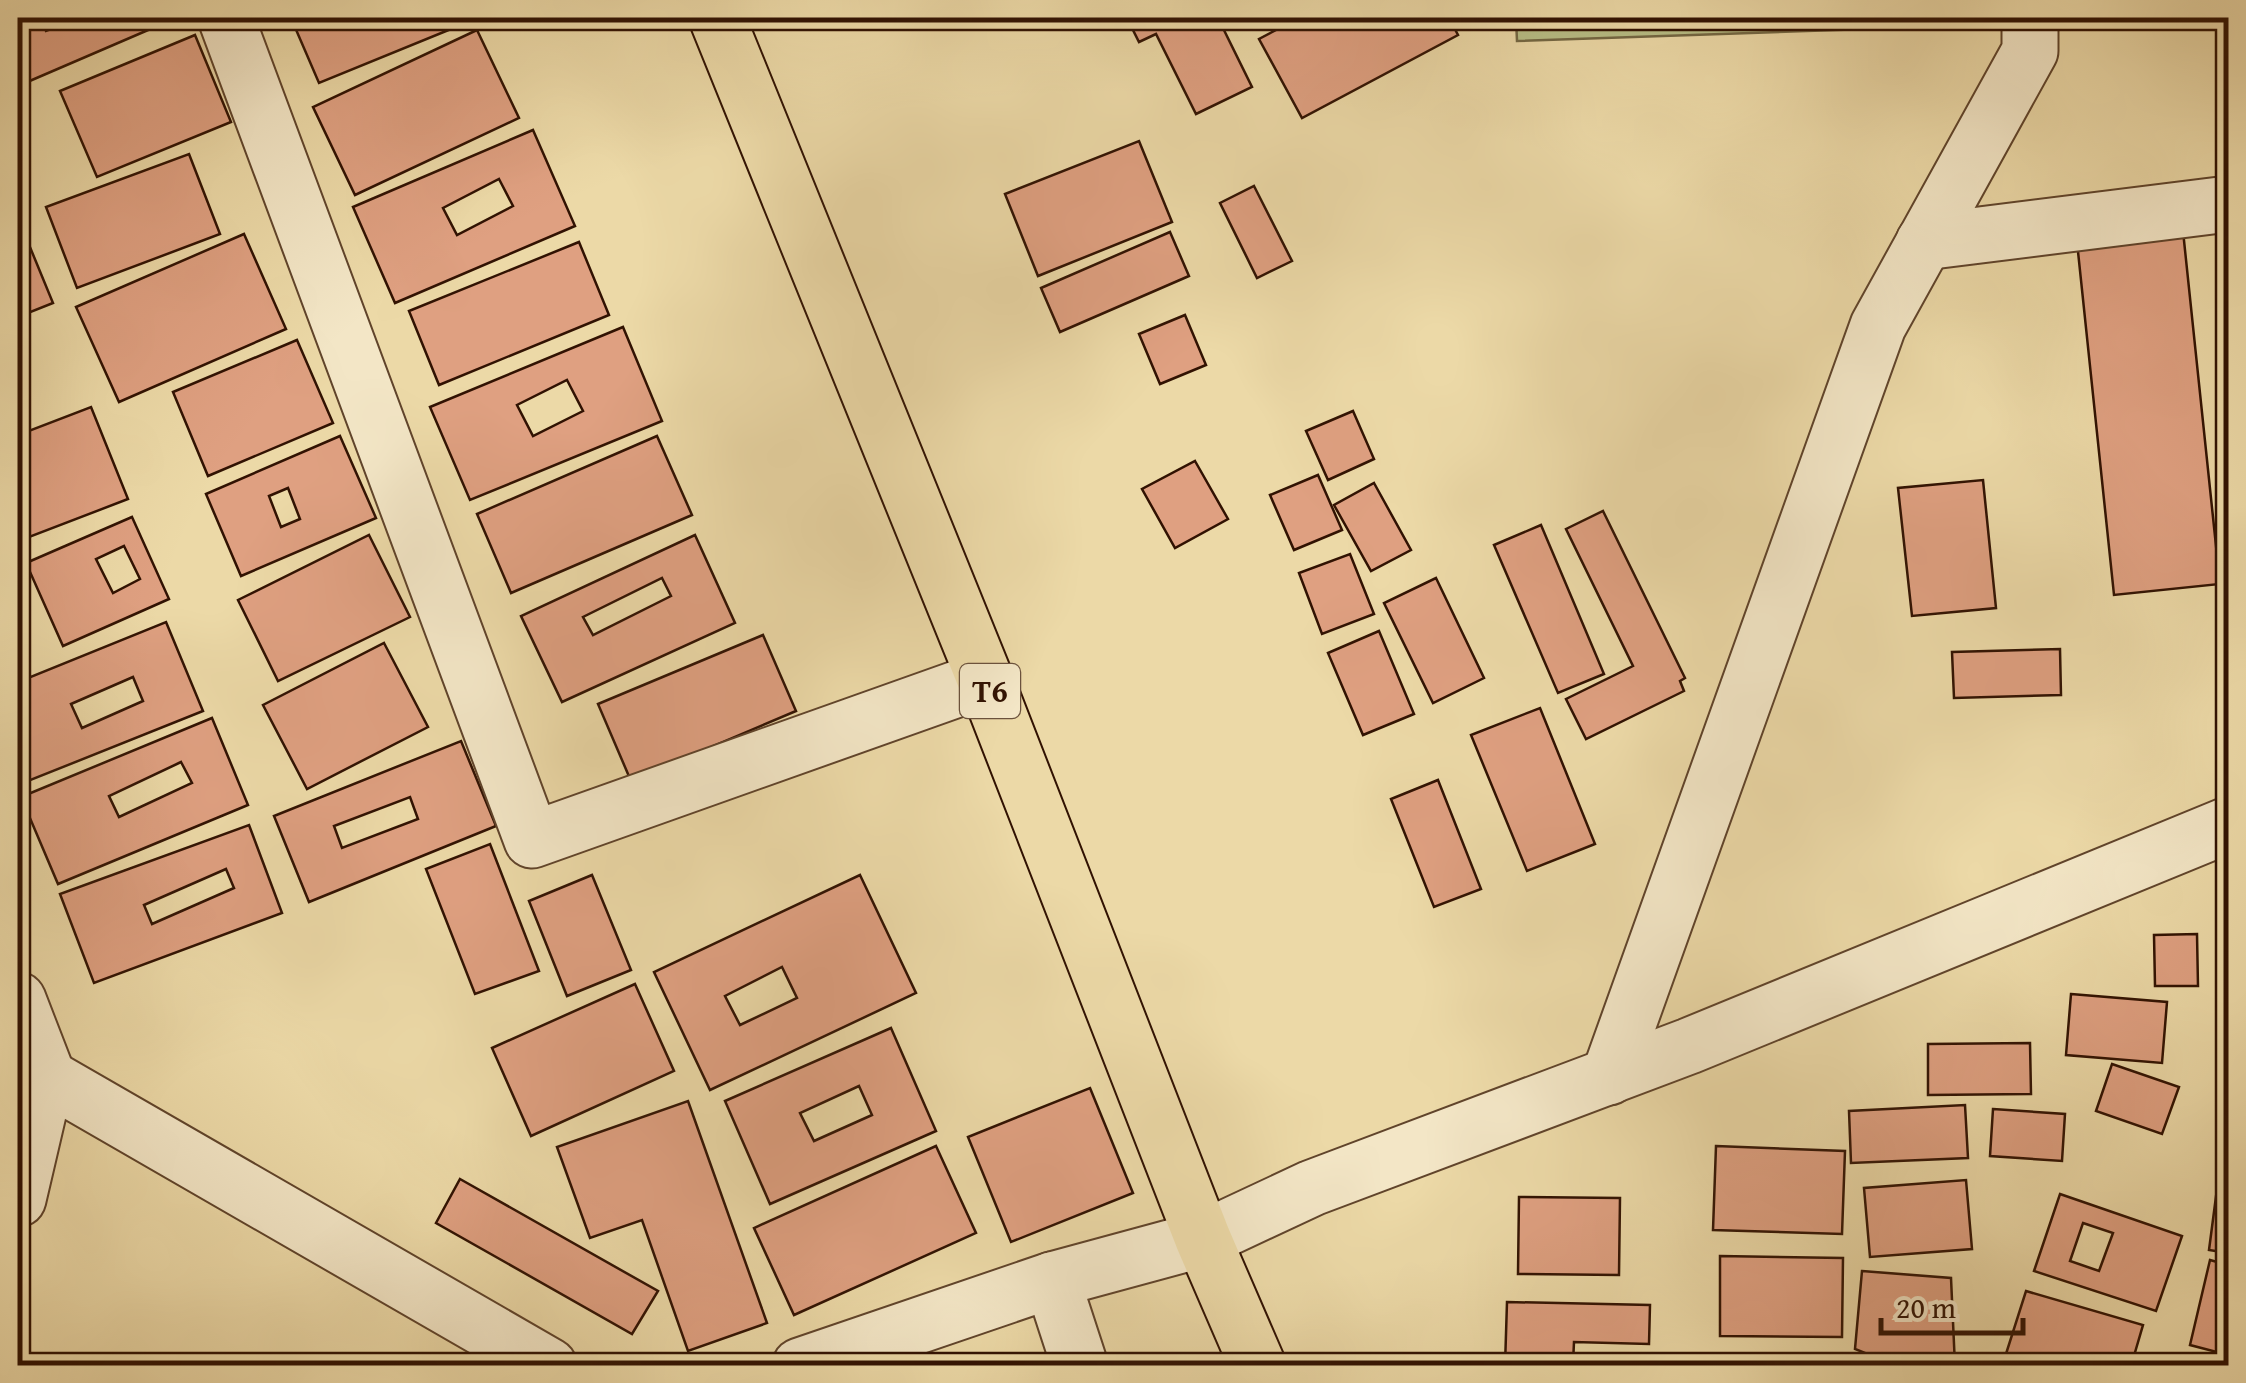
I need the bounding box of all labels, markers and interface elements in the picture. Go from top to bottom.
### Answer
road number: T6 [960,664,1020,718]
scale bar [1881,1273,2024,1335]
text: 20 m [1896,1285,1956,1329]

